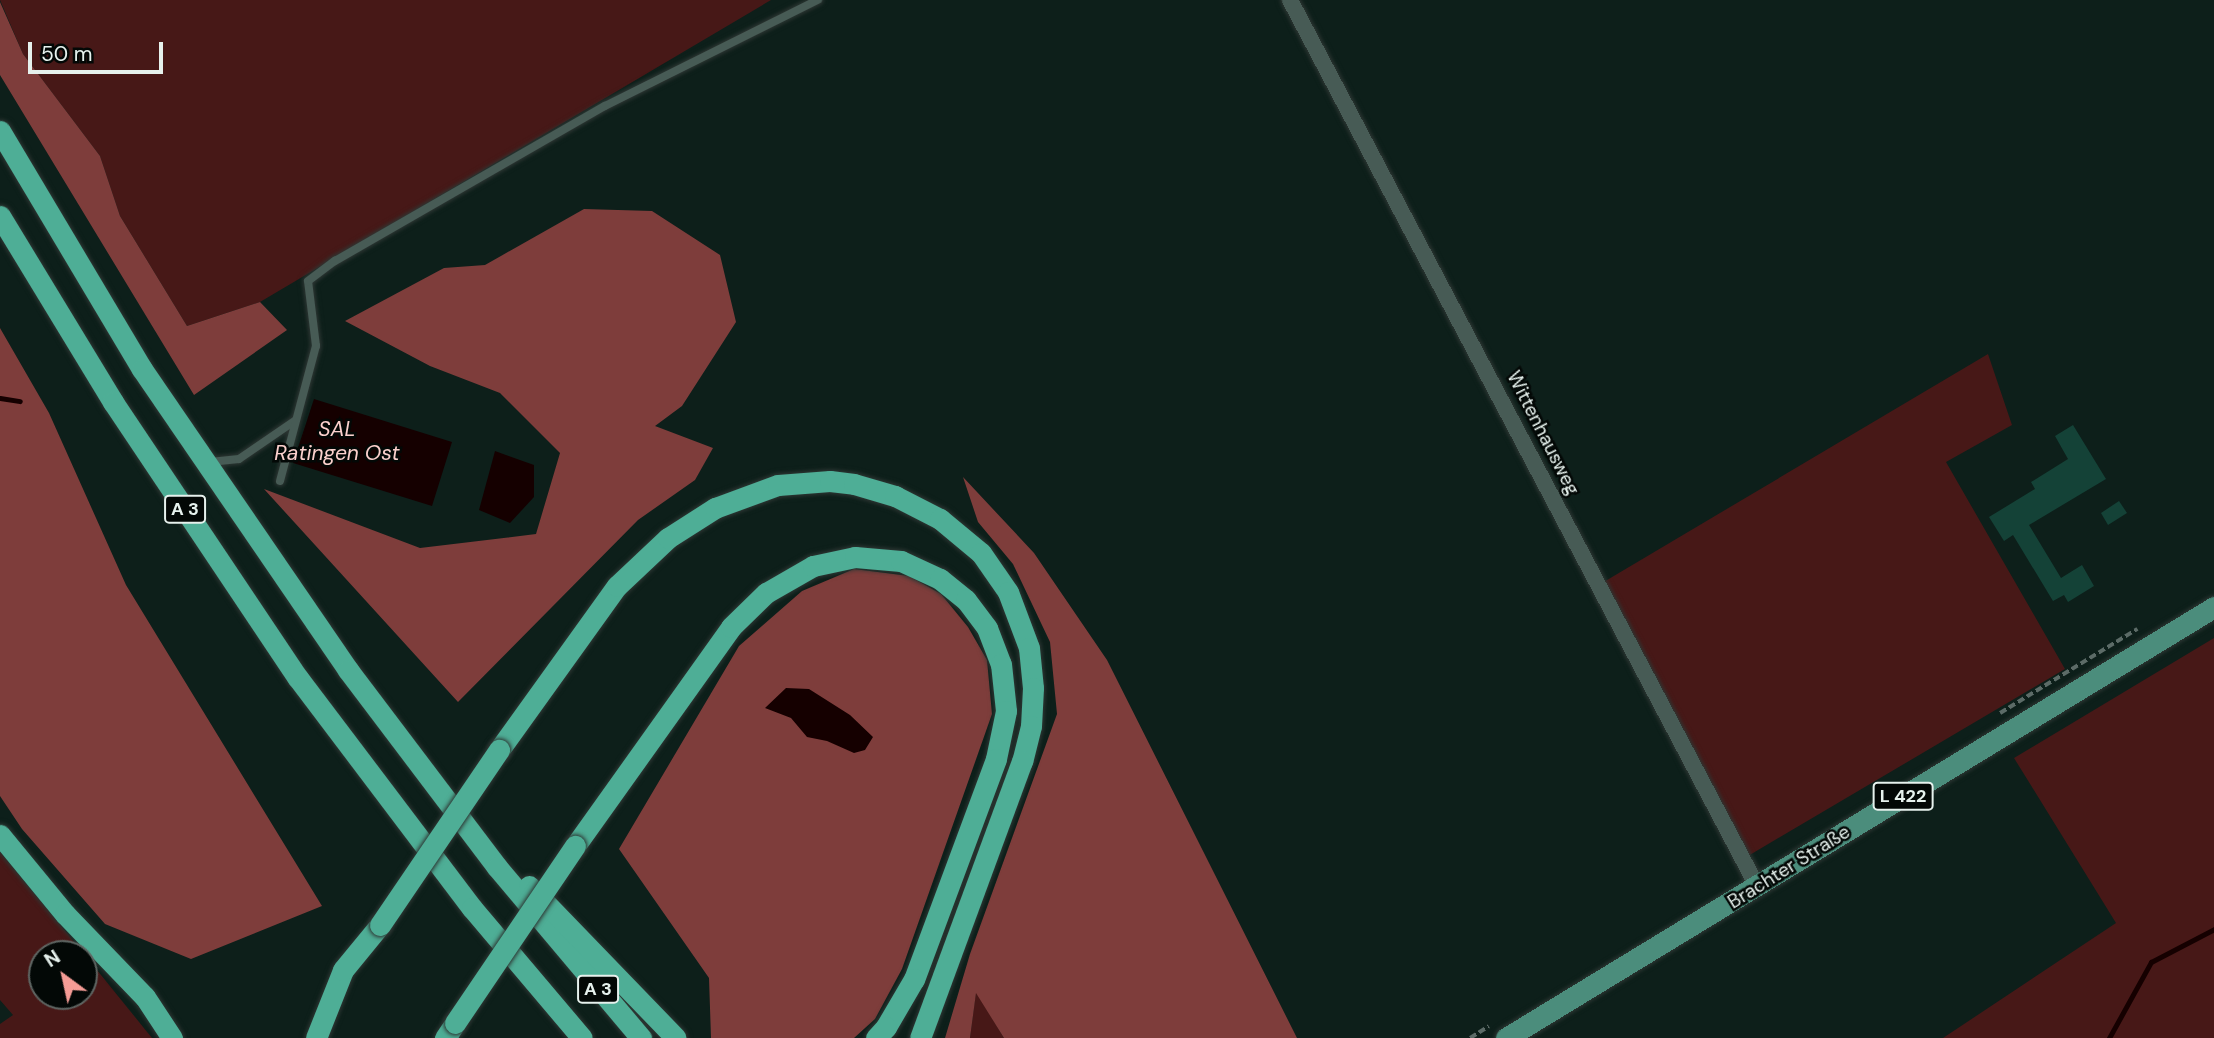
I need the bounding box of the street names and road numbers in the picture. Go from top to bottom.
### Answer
street label: Wittenhausweg [1502,367,1584,499]
road number: A 3 [164,494,206,524]
road number: L 422 [1871,782,1934,810]
street label: Brachter Straße [1724,820,1854,914]
road number: A 3 [577,974,619,1004]

